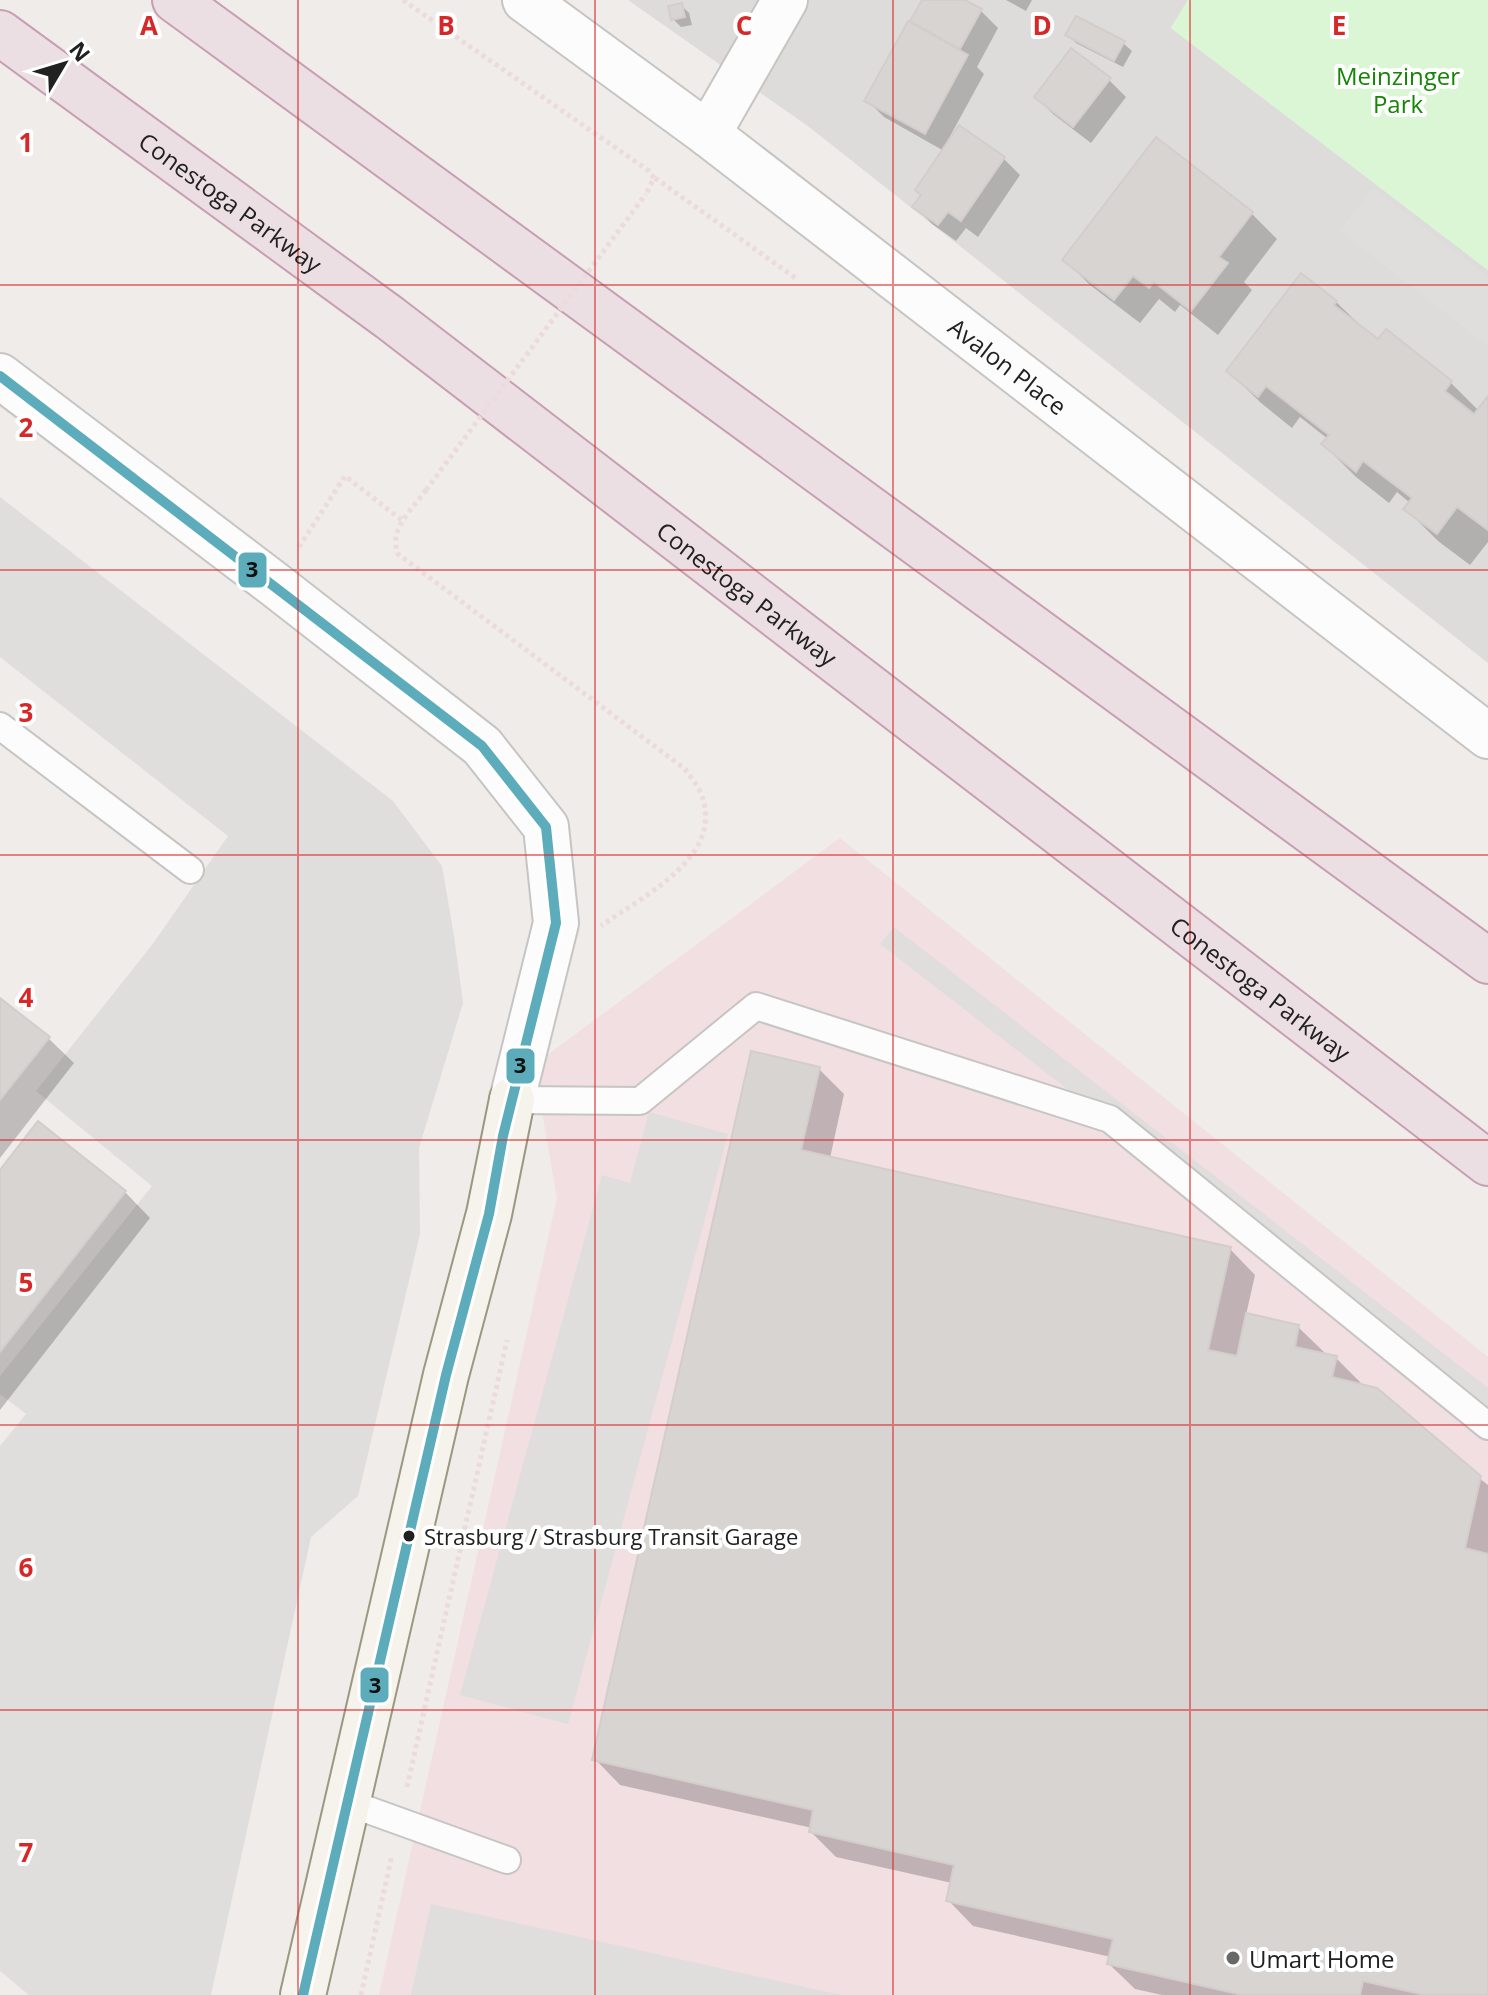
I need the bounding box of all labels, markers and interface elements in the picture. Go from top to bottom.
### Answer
text: A [140,7,158,43]
text: B [437,7,455,43]
text: C [736,7,752,43]
text: D [1032,7,1052,43]
text: E [1332,7,1346,43]
north arrow [24,24,104,104]
text: N [63,35,98,67]
park label: Meinzinger Park [1336,59,1460,120]
text: 1 [19,124,33,160]
street label: Conestoga Parkway [133,124,330,280]
street label: Avalon Place [942,310,1074,422]
text: 2 [19,409,34,445]
street label: Conestoga Parkway [651,513,845,673]
line badge: 3 [237,551,268,589]
text: 3 [246,553,258,583]
text: 3 [19,694,33,730]
street label: Conestoga Parkway [1164,908,1359,1069]
text: 4 [19,979,34,1015]
line badge: 3 [505,1047,536,1085]
text: 3 [514,1049,526,1079]
text: 5 [19,1264,33,1300]
place label: Strasburg / Strasburg Transit Garage [424,1521,798,1551]
marker: Strasburg / Strasburg Transit Garage [401,1528,417,1544]
text: 6 [19,1549,34,1585]
line badge: 3 [359,1666,390,1704]
text: 3 [369,1669,381,1699]
text: 7 [19,1834,34,1870]
place label: Umart Home [1249,1942,1394,1975]
marker: Umart Home [1224,1949,1242,1967]

